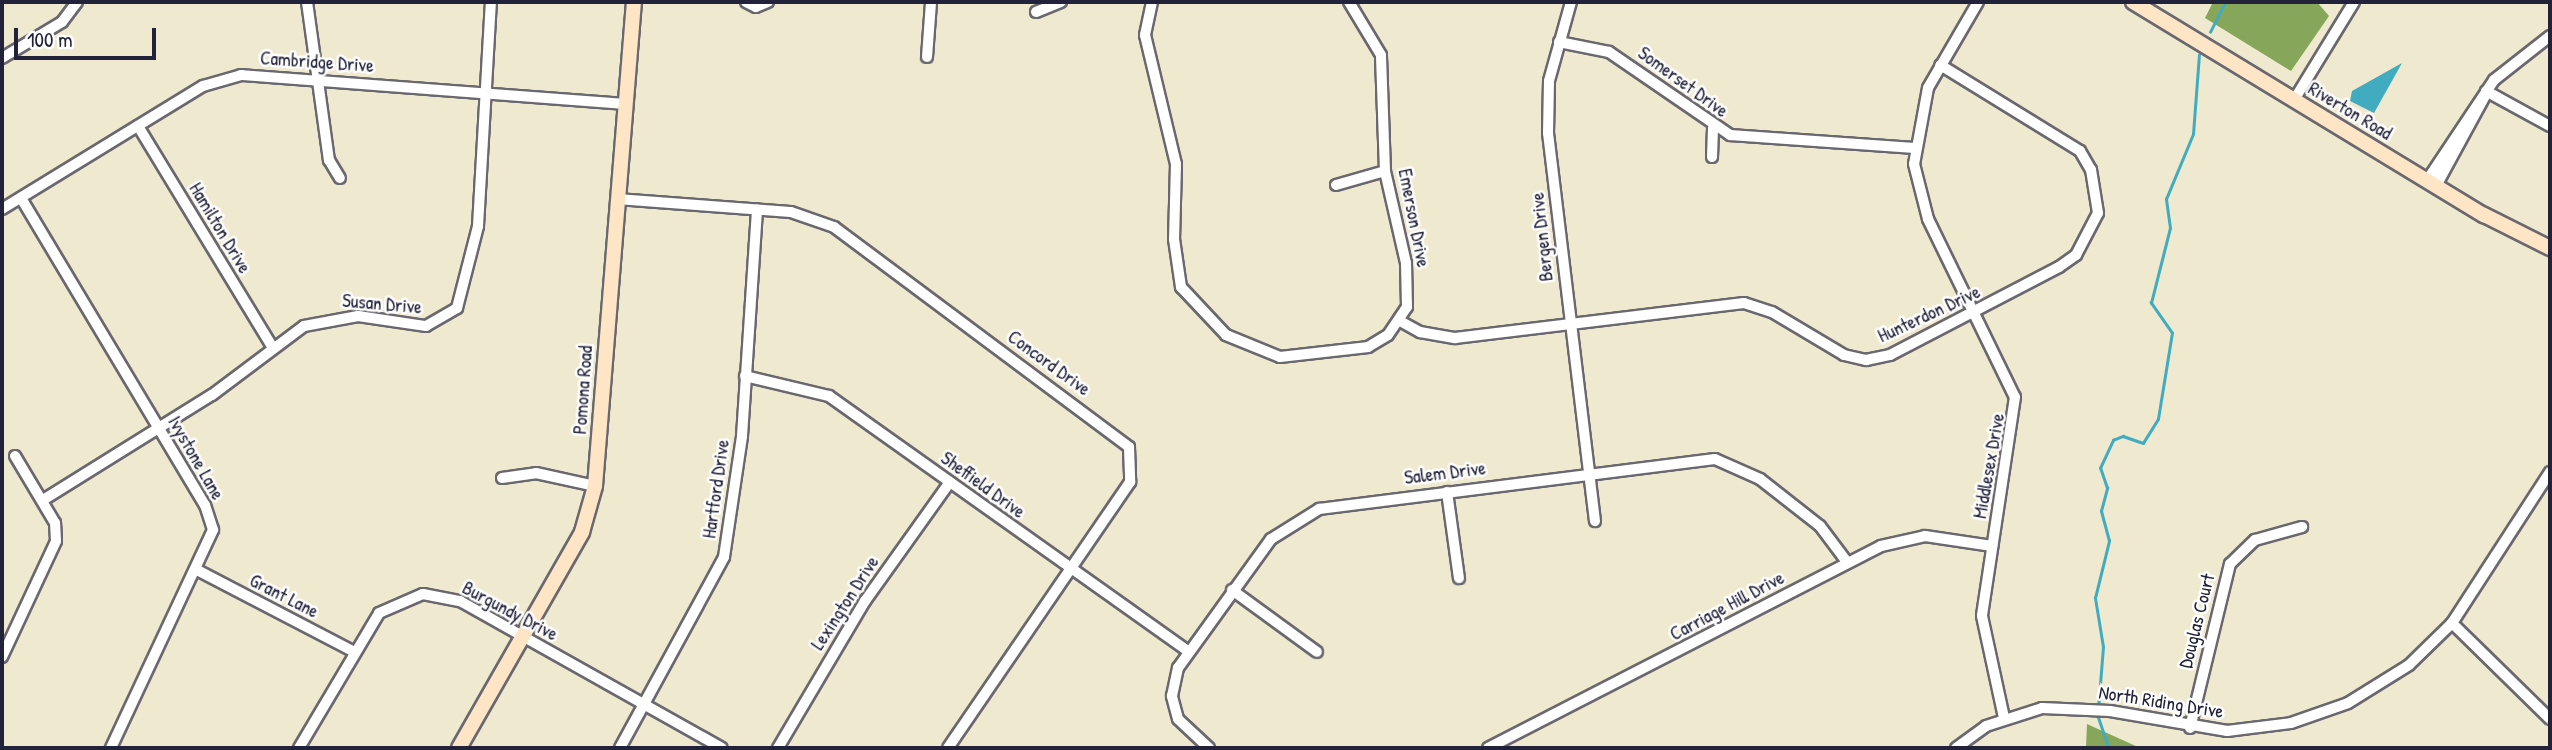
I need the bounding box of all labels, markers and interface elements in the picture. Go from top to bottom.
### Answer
scale bar [18,14,159,58]
text: 100 m [27,25,73,54]
street label: Somerset Drive [1634,42,1732,122]
street label: Cambridge Drive [259,47,375,77]
street label: Riverton Road [2304,77,2396,145]
street label: Emerson Drive [1393,167,1435,269]
street label: Hamilton Drive [184,179,256,277]
street label: Bergen Drive [1526,191,1558,283]
street label: Hunterdon Drive [1874,280,1984,348]
street label: Susan Drive [341,289,423,319]
street label: Concord Drive [1003,325,1095,401]
street label: Pomona Road [569,345,597,435]
street label: Ivystone Lane [163,412,229,504]
street label: Middlesex Drive [1969,412,2009,520]
street label: Hartford Drive [698,438,734,540]
street label: Sheffield Drive [936,447,1030,523]
street label: Salem Drive [1403,457,1487,489]
street label: Lexington Drive [806,552,884,654]
street label: Carriage Hill Drive [1666,566,1788,646]
street label: Grant Lane [246,569,322,623]
street label: Douglas Court [2174,571,2220,671]
street label: Burgundy Drive [458,576,562,646]
street label: North Riding Drive [2097,681,2225,723]

